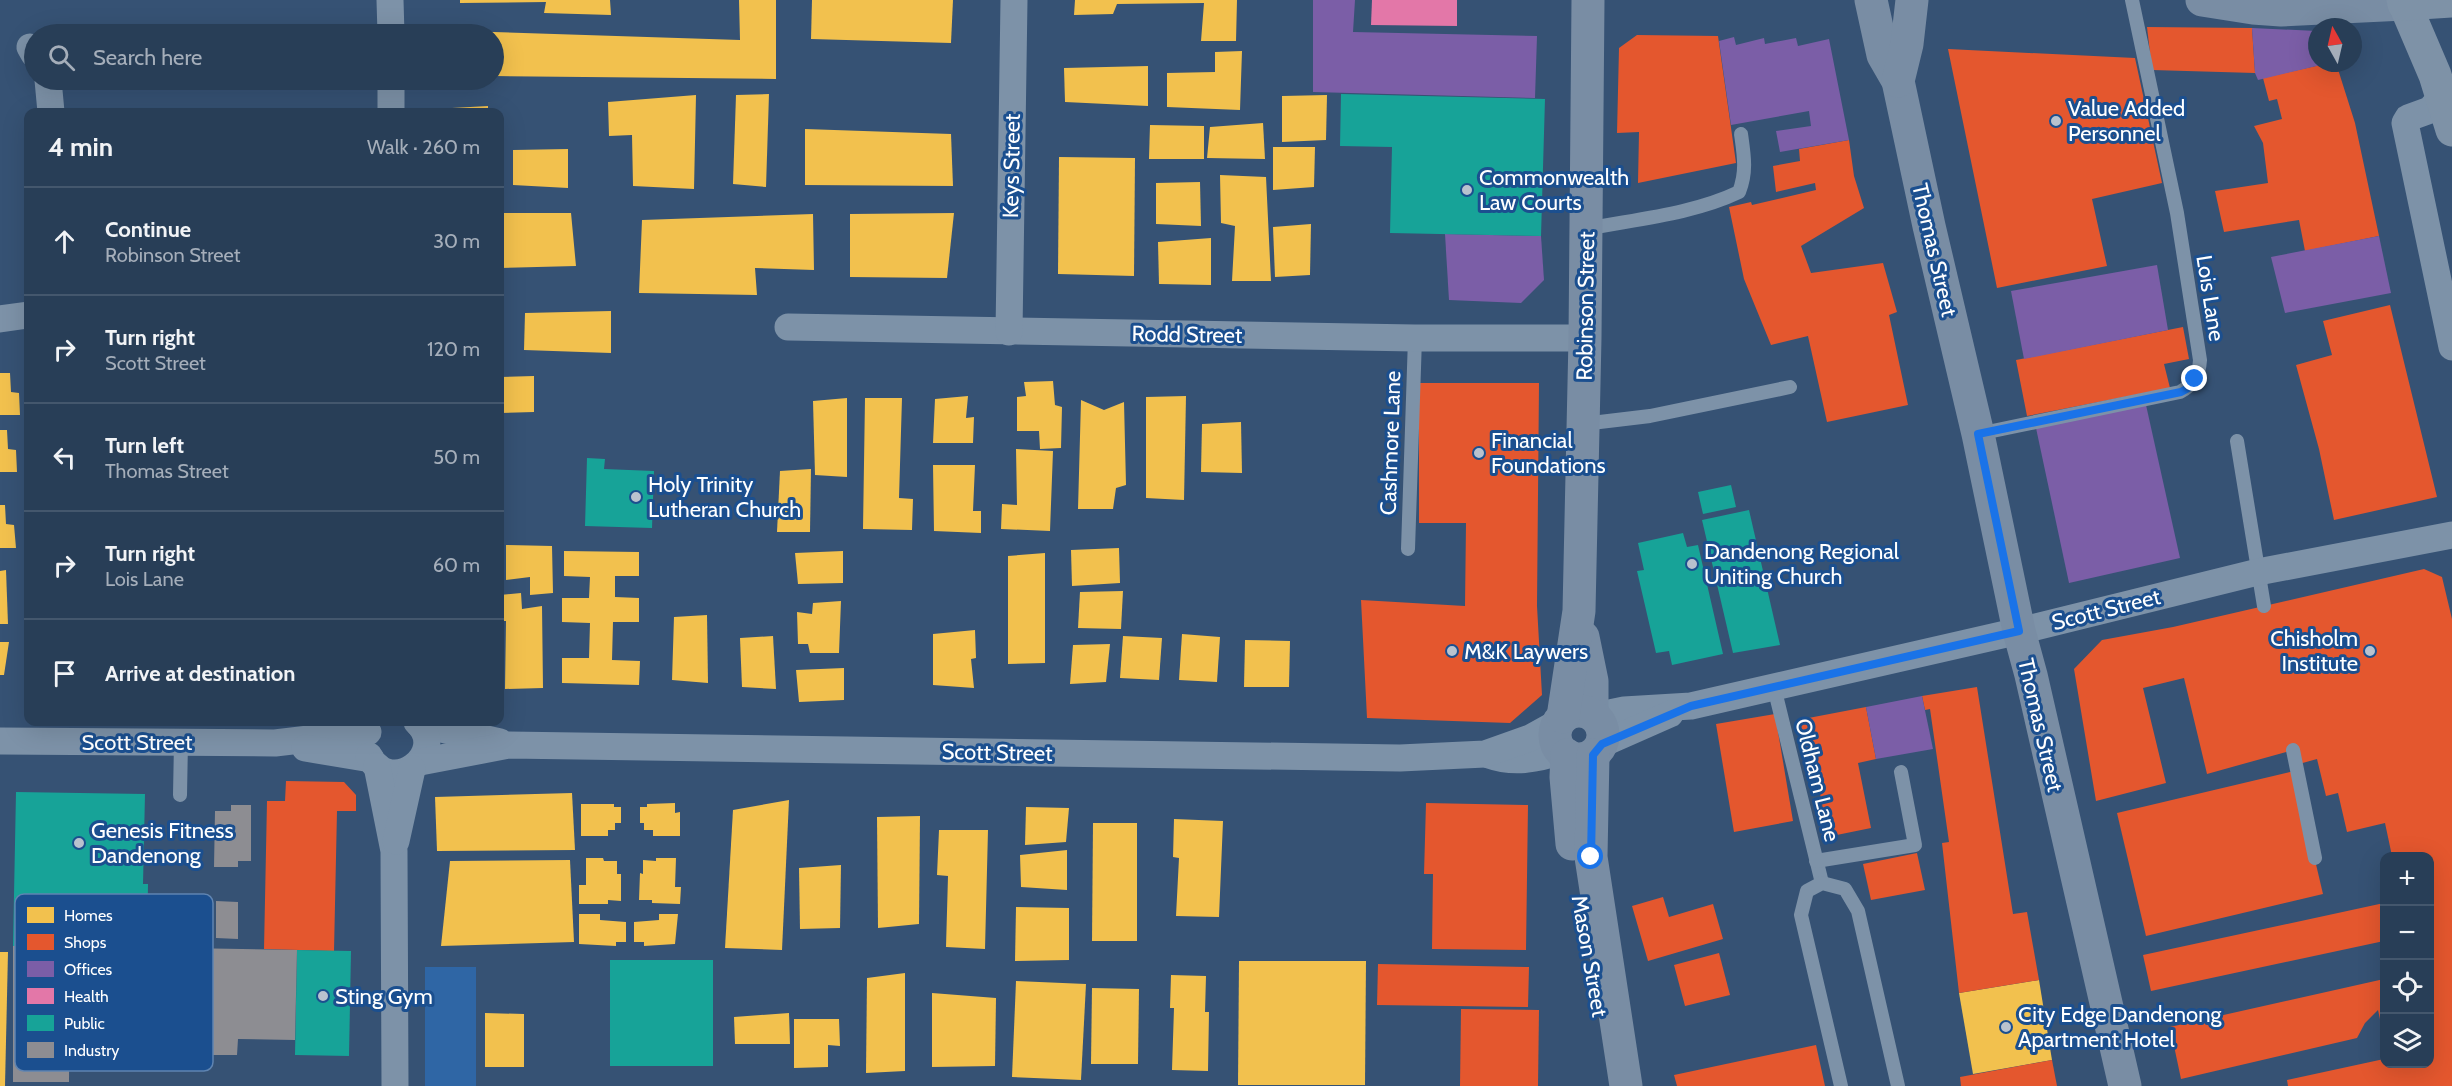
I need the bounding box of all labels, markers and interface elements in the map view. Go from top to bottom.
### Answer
north arrow [2308,18,2362,72]
search box [24,24,504,90]
icon: search [45,41,78,74]
text: Search here [93,44,202,71]
place label: Value Added Personnel [2068,95,2185,147]
street label: Keys Street [997,113,1026,218]
marker: Value Added Personnel [2049,114,2063,128]
text: 4 min [48,131,113,163]
text: Walk · 260 m [367,135,480,159]
place label: Commonwealth Law Courts [1479,164,1629,216]
street label: Thomas Street [1906,181,1963,320]
marker: Commonwealth Law Courts [1460,183,1474,197]
text: Continue [105,216,191,243]
icon: ahead [48,225,81,258]
text: 30 m [433,229,480,253]
street label: Robinson Street [1571,231,1600,381]
text: Robinson Street [105,243,241,267]
street label: Lois Lane [2190,253,2231,343]
street label: Rodd Street [1131,320,1243,349]
text: Turn right [105,324,195,351]
icon: right [48,333,81,366]
text: 120 m [427,337,480,361]
text: Scott Street [105,351,206,375]
route end [2181,365,2207,391]
street label: Cashmore Lane [1374,370,1407,516]
place label: Financial Foundations [1491,427,1606,479]
text: Turn left [105,432,184,459]
icon: left [48,441,81,474]
text: 50 m [433,445,480,469]
marker: Financial Foundations [1472,446,1486,460]
text: Thomas Street [105,459,229,483]
place label: Holy Trinity Lutheran Church [648,471,801,523]
marker: Holy Trinity Lutheran Church [629,490,643,504]
place label: Dandenong Regional Uniting Church [1704,538,1900,590]
text: Turn right [105,540,195,567]
icon: right [48,549,81,582]
text: 60 m [433,553,480,577]
marker: Dandenong Regional Uniting Church [1685,557,1699,571]
text: Lois Lane [105,567,184,591]
street label: Scott Street [2049,583,2164,636]
place label: Chisholm Institute [2270,625,2358,677]
place label: M&K Laywers [1464,638,1588,665]
marker: M&K Laywers [1445,644,1459,658]
marker: Chisholm Institute [2363,644,2377,658]
street label: Thomas Street [2012,656,2069,795]
icon: arrive [48,657,81,690]
text: Arrive at destination [105,660,295,687]
street label: Oldham Lane [1789,716,1846,845]
street label: Scott Street [82,729,193,756]
street label: Scott Street [941,738,1053,767]
place label: Genesis Fitness Dandenong [91,817,234,869]
marker: Genesis Fitness Dandenong [72,836,86,850]
route start [1577,843,1603,869]
map controls [2380,852,2434,1068]
button: + [2380,852,2434,906]
street label: Mason Street [1566,893,1614,1020]
legend [15,894,213,1071]
text: Homes [64,906,113,925]
button: − [2380,906,2434,960]
text: Shops [64,933,107,952]
text: Offices [64,960,113,979]
button: locate [2380,960,2434,1014]
place label: Sting Gym [335,983,433,1010]
text: Health [64,987,109,1006]
marker: Sting Gym [316,989,330,1003]
place label: City Edge Dandenong Apartment Hotel [2018,1001,2222,1053]
text: Public [64,1014,105,1033]
button: layers [2380,1014,2434,1068]
marker: City Edge Dandenong Apartment Hotel [1999,1020,2013,1034]
text: Industry [64,1041,119,1060]

